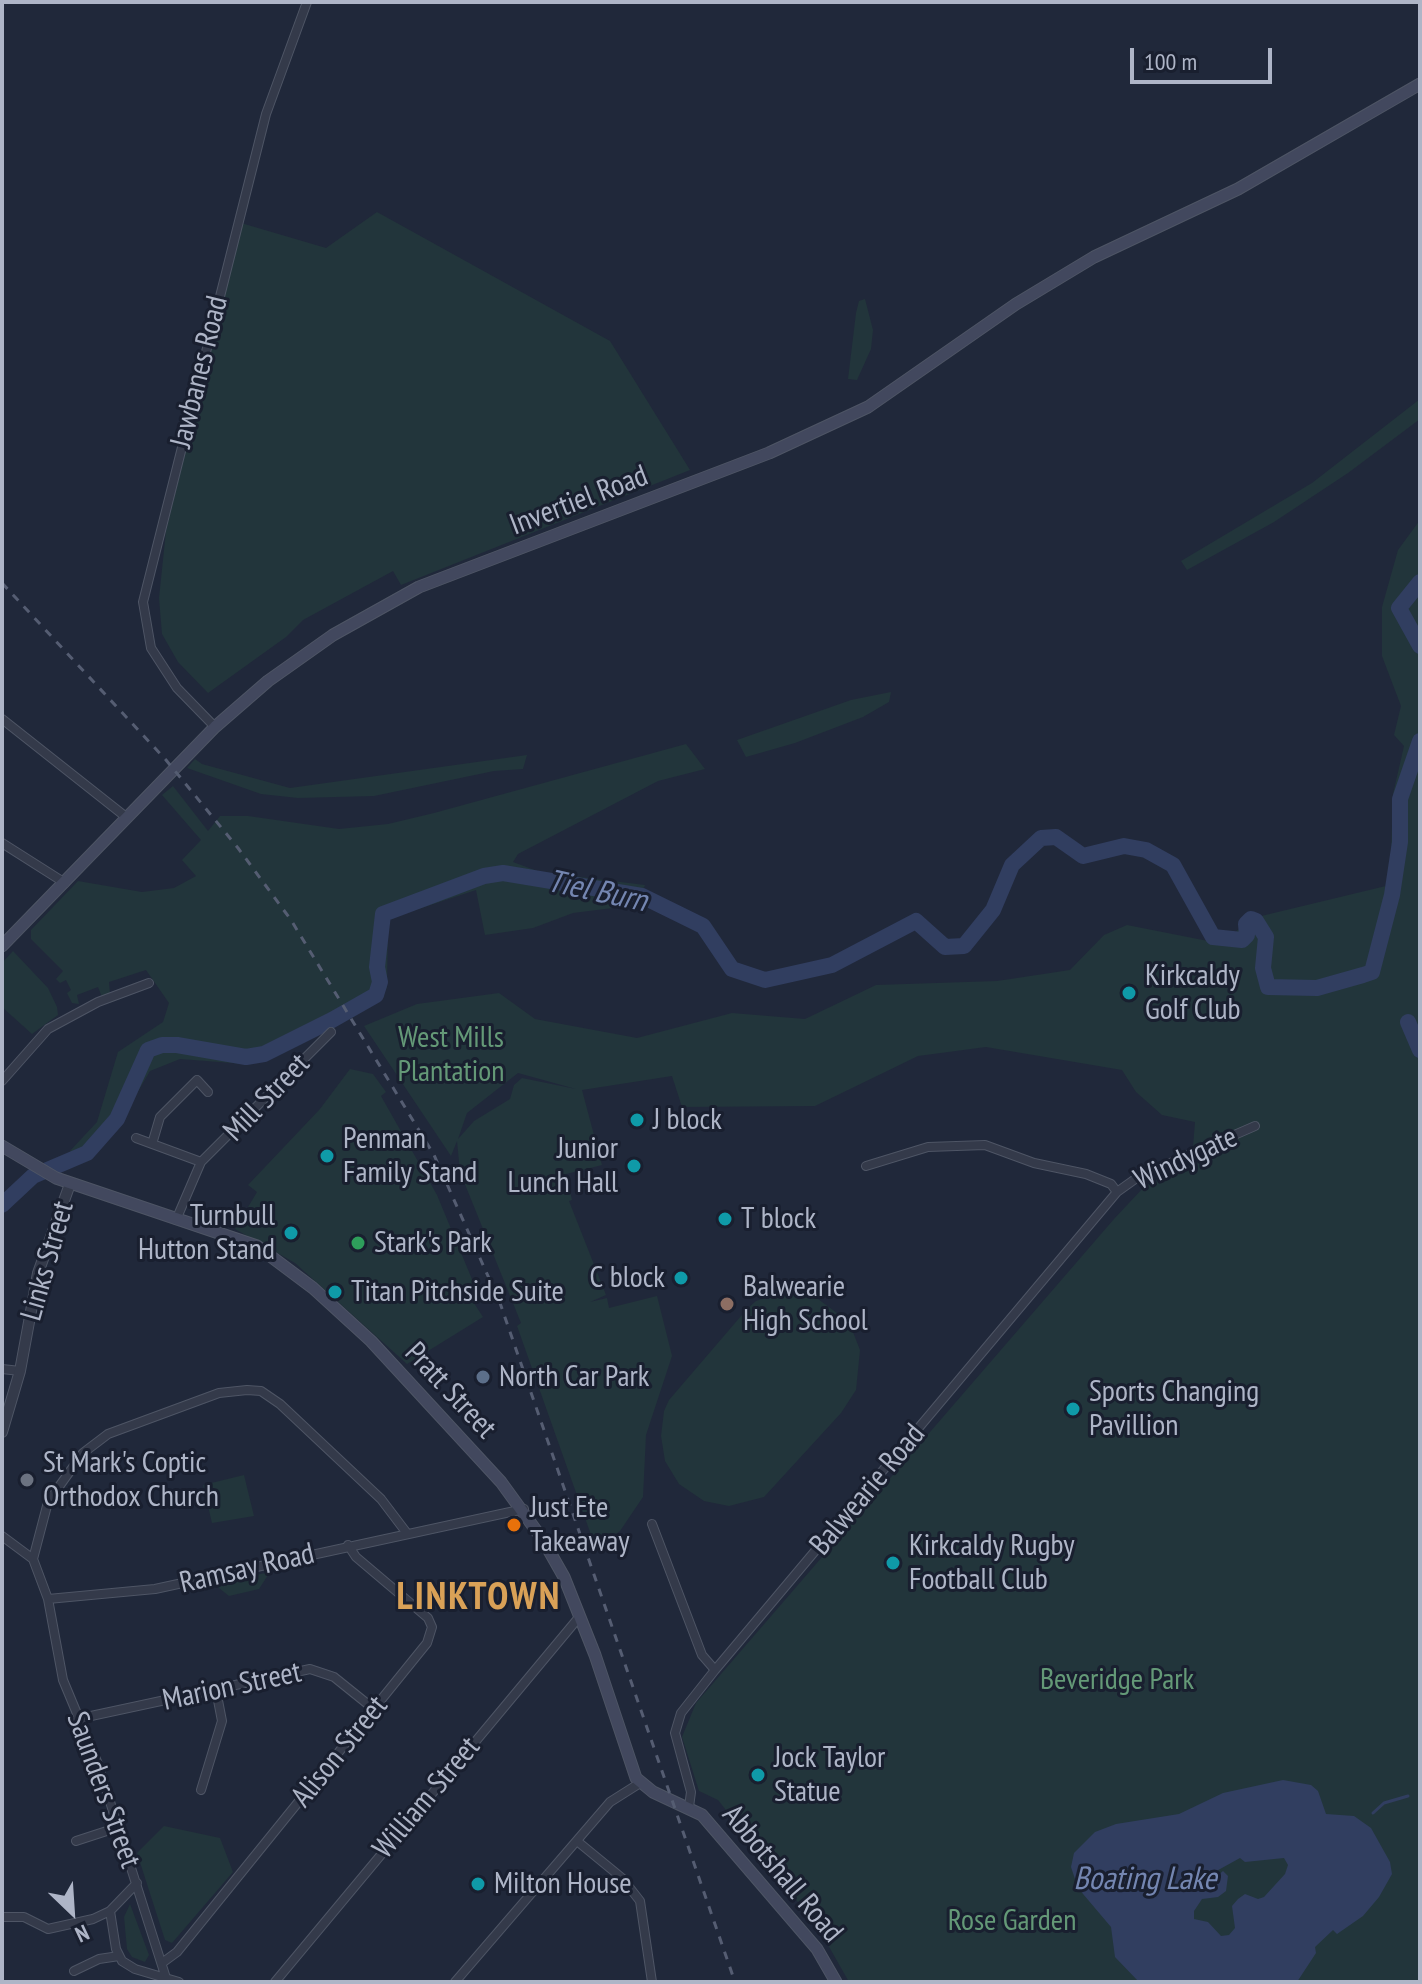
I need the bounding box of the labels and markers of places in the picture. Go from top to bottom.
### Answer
place label: Kirkcaldy Golf Club [1145,958,1241,1028]
marker: Kirkcaldy Golf Club [1120,984,1138,1002]
place label: J block [653,1102,722,1138]
marker: J block [628,1111,646,1129]
place label: Penman Family Stand [343,1121,477,1192]
place label: Junior Lunch Hall [507,1131,618,1202]
marker: Penman Family Stand [318,1147,336,1165]
marker: Junior Lunch Hall [625,1157,643,1175]
place label: Turnbull Hutton Stand [138,1198,275,1268]
place label: T block [741,1201,816,1237]
marker: T block [716,1210,734,1228]
marker: Turnbull Hutton Stand [282,1224,300,1242]
place label: Stark's Park [374,1225,492,1261]
marker: Stark's Park [349,1234,367,1252]
place label: C block [590,1260,665,1296]
marker: C block [672,1269,690,1287]
place label: Balwearie High School [743,1269,868,1340]
place label: Titan Pitchside Suite [351,1274,564,1310]
marker: Titan Pitchside Suite [326,1283,344,1301]
marker: Balwearie High School [718,1295,736,1313]
place label: North Car Park [499,1359,649,1395]
marker: North Car Park [474,1368,492,1386]
place label: Sports Changing Pavillion [1089,1374,1259,1444]
marker: Sports Changing Pavillion [1064,1400,1082,1418]
place label: St Mark's Coptic Orthodox Church [43,1445,219,1516]
marker: St Mark's Coptic Orthodox Church [18,1471,36,1489]
place label: Just Ete Takeaway [530,1490,630,1560]
marker: Just Ete Takeaway [505,1516,523,1534]
place label: Kirkcaldy Rugby Football Club [909,1528,1075,1598]
marker: Kirkcaldy Rugby Football Club [884,1554,902,1572]
place label: Jock Taylor Statue [774,1740,885,1810]
marker: Jock Taylor Statue [749,1766,767,1784]
place label: Milton House [494,1866,632,1902]
marker: Milton House [469,1875,487,1893]

